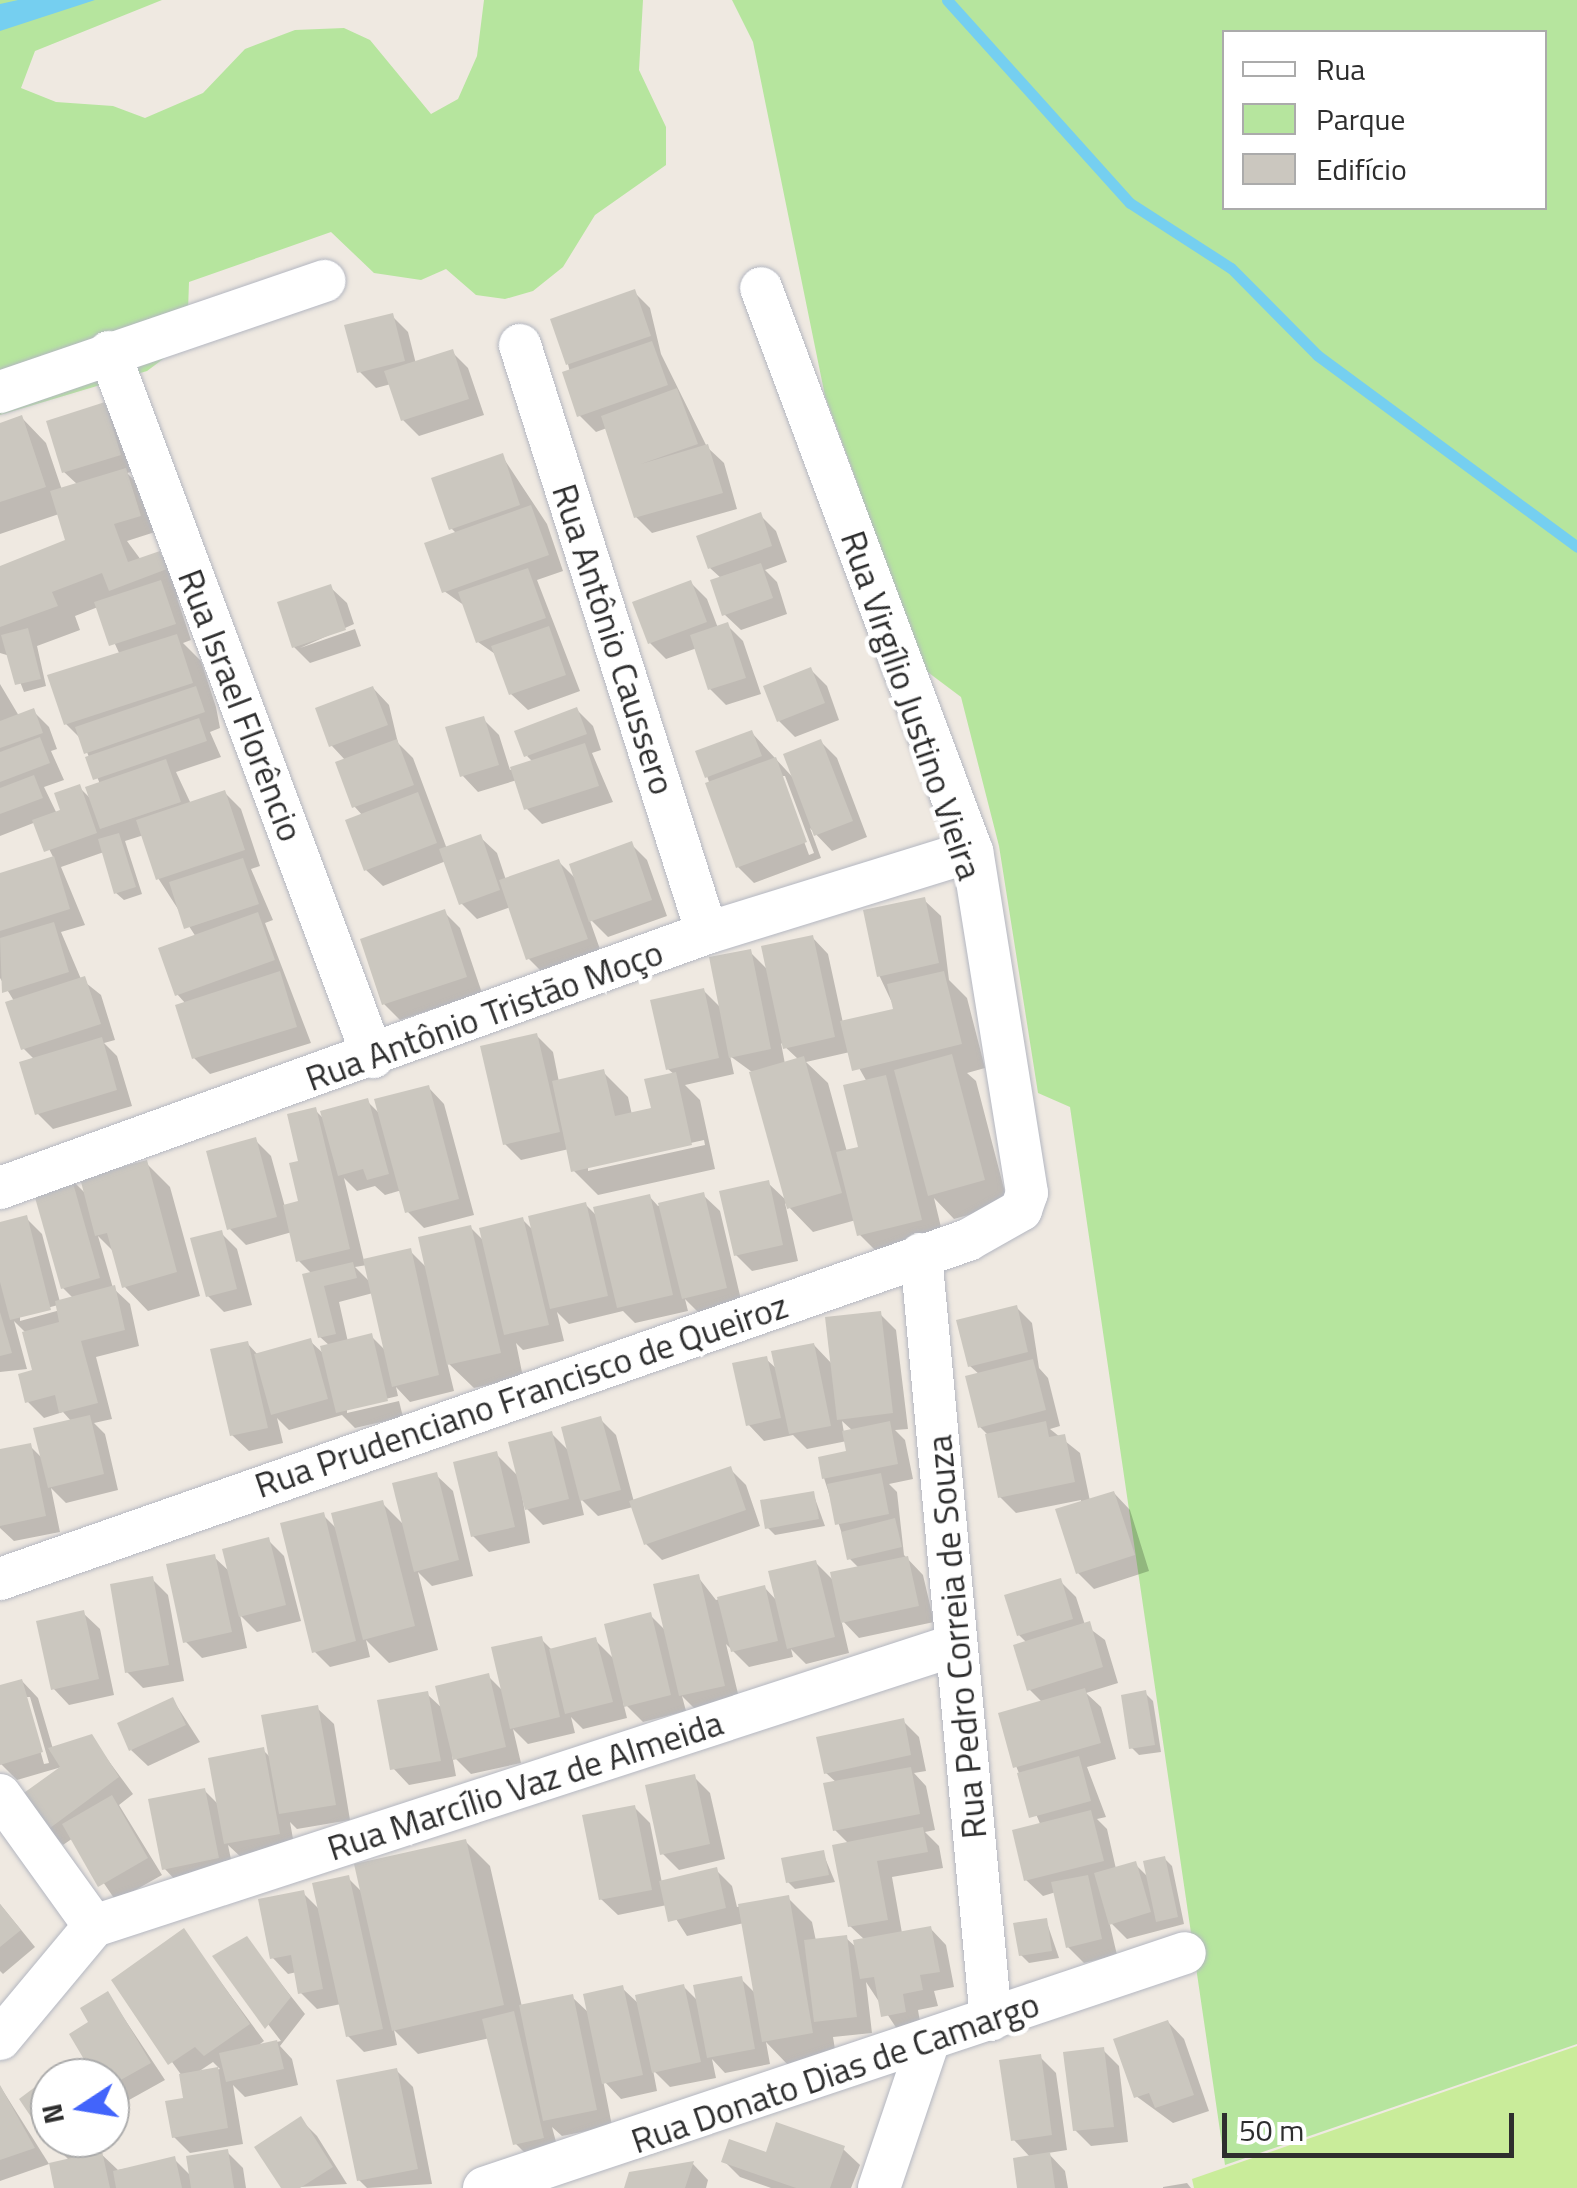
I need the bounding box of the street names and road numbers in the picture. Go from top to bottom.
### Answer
street label: Rua Antônio Caussero [544,479,684,799]
street label: Rua Virgílio Justino Vieira [833,525,991,885]
street label: Rua Israel Florêncio [170,563,312,847]
street label: Rua Antônio Tristão Moço [300,931,668,1099]
street label: Rua Prudenciano Francisco de Queiroz [249,1284,793,1506]
street label: Rua Pedro Correia de Souza [917,1433,995,1841]
street label: Rua Marcílio Vaz de Almeida [322,1701,728,1869]
street label: Rua Donato Dias de Camargo [626,1982,1044,2162]

